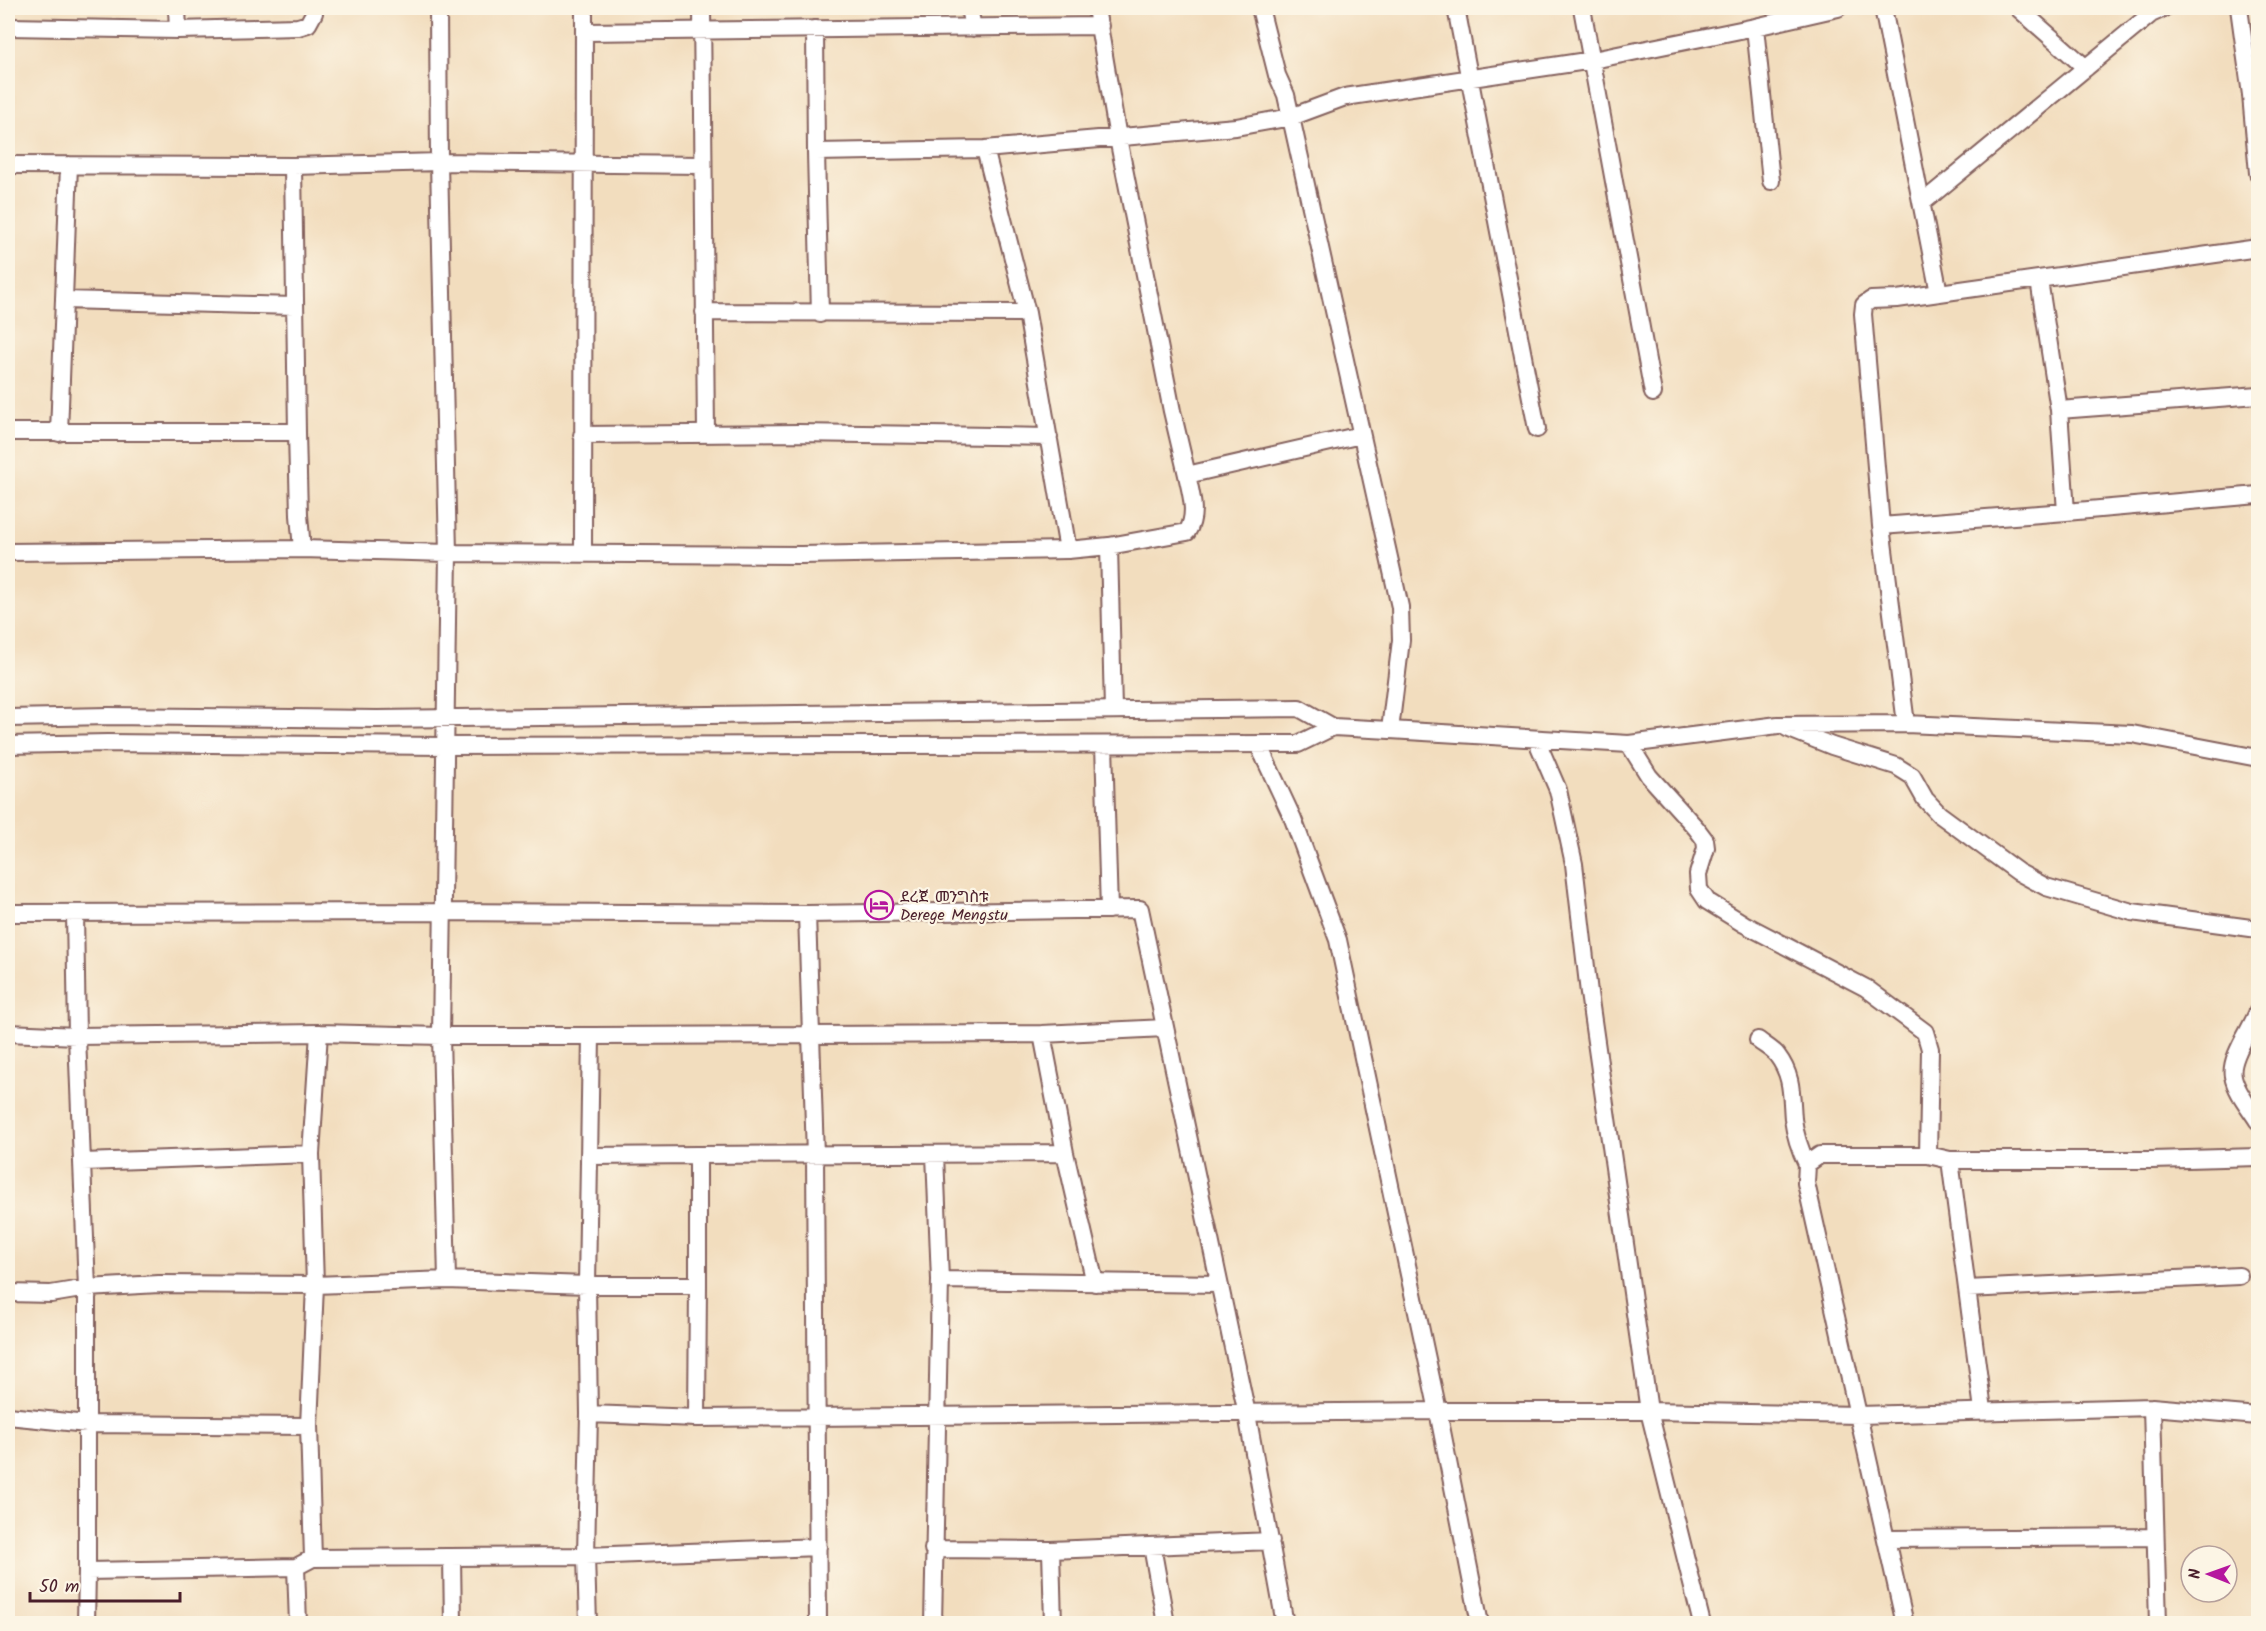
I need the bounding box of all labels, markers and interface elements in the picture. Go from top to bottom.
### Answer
place label: ደረጀ መንግስቱ Derege Mengstu [900,885,1008,928]
hotel icon: ደረጀ መንግስቱ Derege Mengstu [863,889,895,921]
north arrow [2179,1544,2239,1604]
scale bar [30,1565,180,1603]
text: N [2183,1568,2208,1579]
text: 50 m [39,1573,79,1602]

